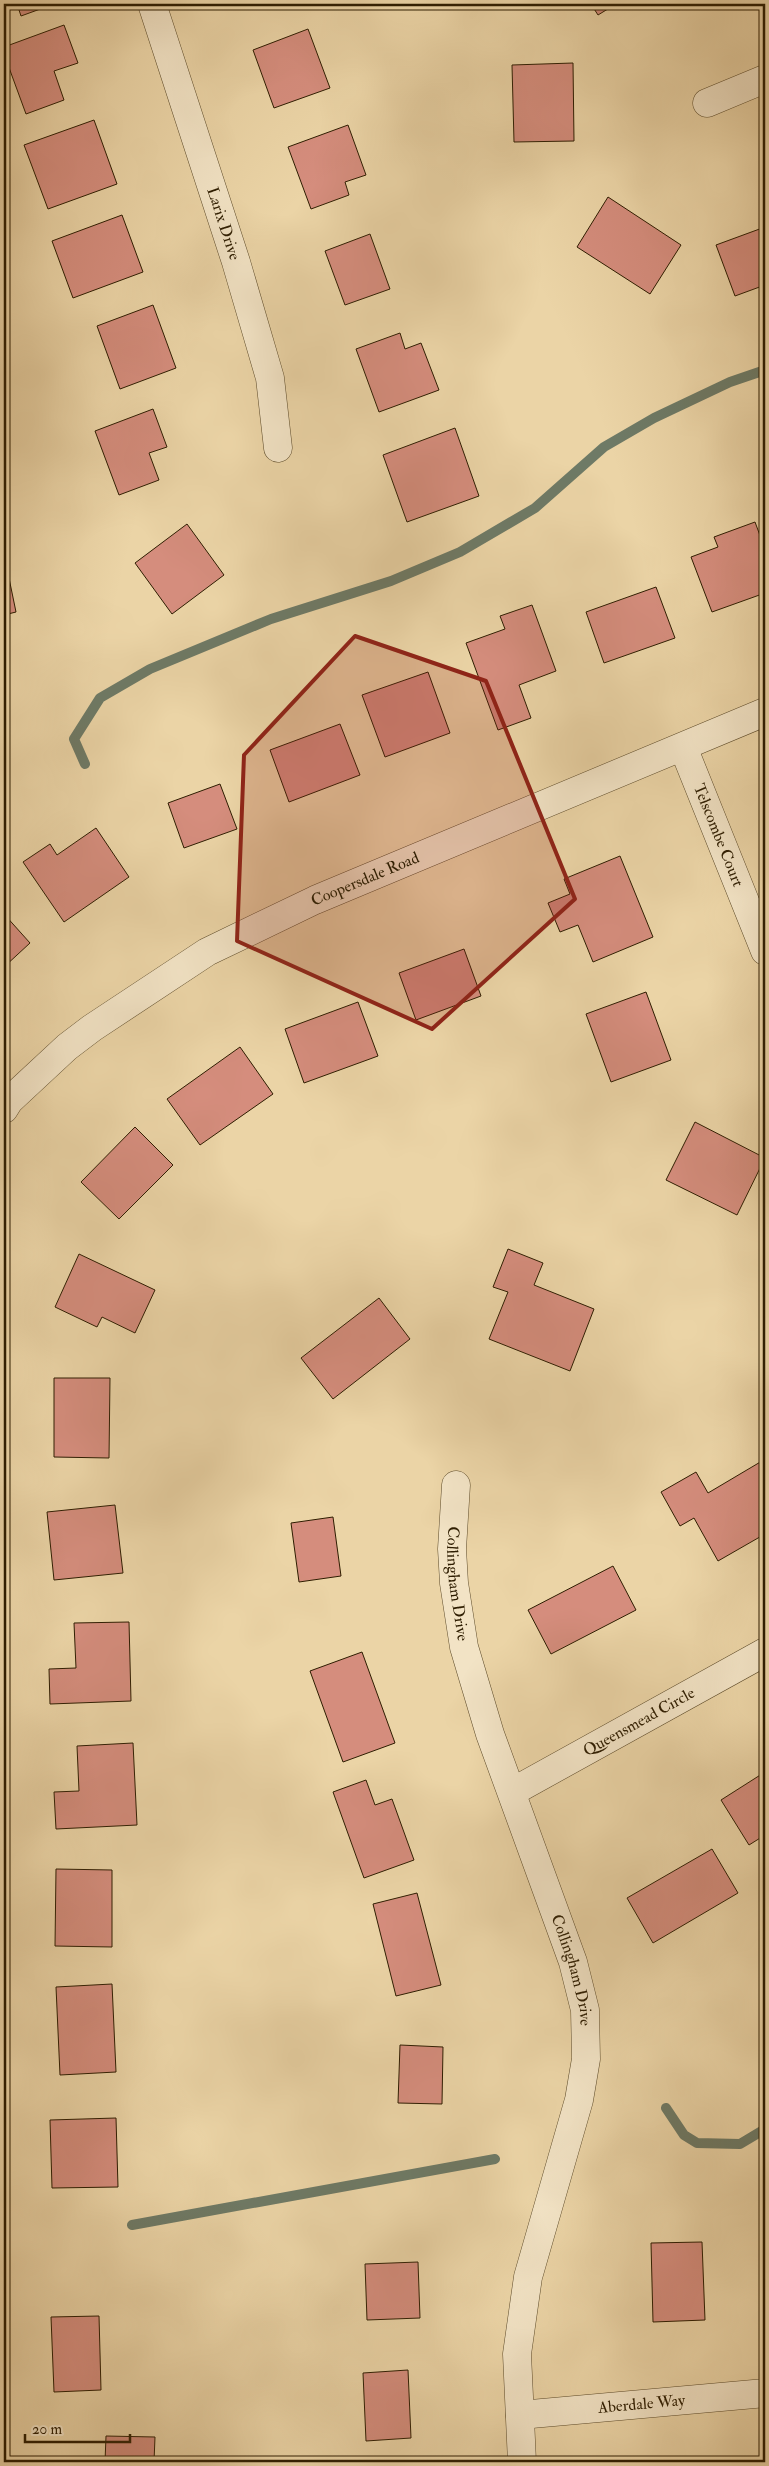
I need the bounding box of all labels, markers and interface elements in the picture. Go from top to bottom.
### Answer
street label: Larix Drive [202,185,245,263]
street label: Telscombe Court [689,781,748,890]
street label: Coopersdale Road [308,848,422,911]
street label: Collingham Drive [442,1526,473,1643]
street label: Queensmead Circle [579,1683,699,1761]
street label: Collingham Drive [546,1912,595,2026]
street label: Aberdale Way [596,2390,687,2418]
scale bar [25,2411,130,2443]
text: 20 m [32,2420,62,2439]

